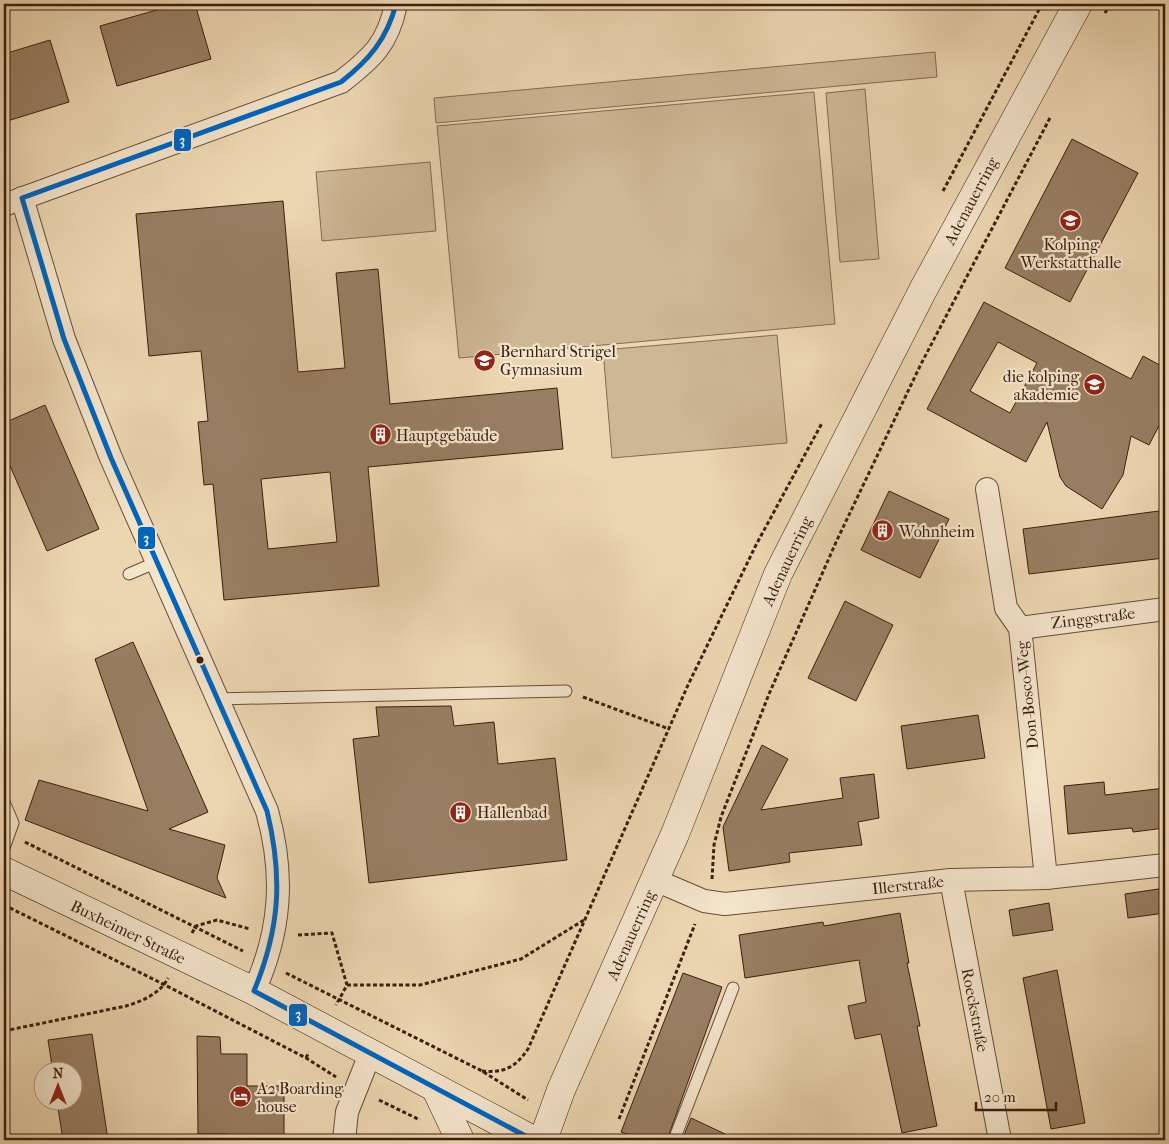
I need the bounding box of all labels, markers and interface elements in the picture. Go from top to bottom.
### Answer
line badge: 3 [173,128,192,152]
text: 3 [179,132,185,149]
street label: Adenauerring [939,153,1002,249]
school or university icon: Kolping Werkstatthalle [1059,208,1083,232]
place label: Kolping Werkstatthalle [1020,235,1122,272]
place label: Bernhard Strigel Gymnasium [500,342,616,379]
school or university icon: Bernhard Strigel Gymnasium [472,348,496,372]
place label: die kolping akademie [1003,367,1079,404]
school or university icon: die kolping akademie [1083,373,1107,397]
building icon: Hauptgebäude [368,423,392,447]
place label: Hauptgebäude [396,426,497,445]
street label: Adenauerring [758,513,816,610]
building icon: Wohnheim [871,519,895,543]
place label: Wohnheim [898,522,975,541]
line badge: 3 [137,526,156,550]
text: 3 [143,530,149,547]
street label: Zinggstraße [1050,603,1136,633]
street label: Don-Bosco-Weg [1012,640,1042,750]
unlabelled marker [195,655,205,665]
building icon: Hallenbad [449,800,473,824]
place label: Hallenbad [477,803,548,822]
street label: Illerstraße [871,872,945,898]
street label: Adenauerring [602,887,660,984]
street label: Buxheimer Straße [67,896,189,968]
street label: Roeckstraße [958,966,992,1054]
line badge: 3 [288,1003,308,1027]
text: 3 [295,1006,301,1023]
north arrow [32,1062,82,1112]
text: N [53,1065,64,1082]
place label: A2 Boarding house [256,1079,343,1116]
scale bar [976,1079,1056,1111]
hotel icon: A2 Boarding house [229,1085,253,1109]
text: 20 m [984,1088,1016,1106]

